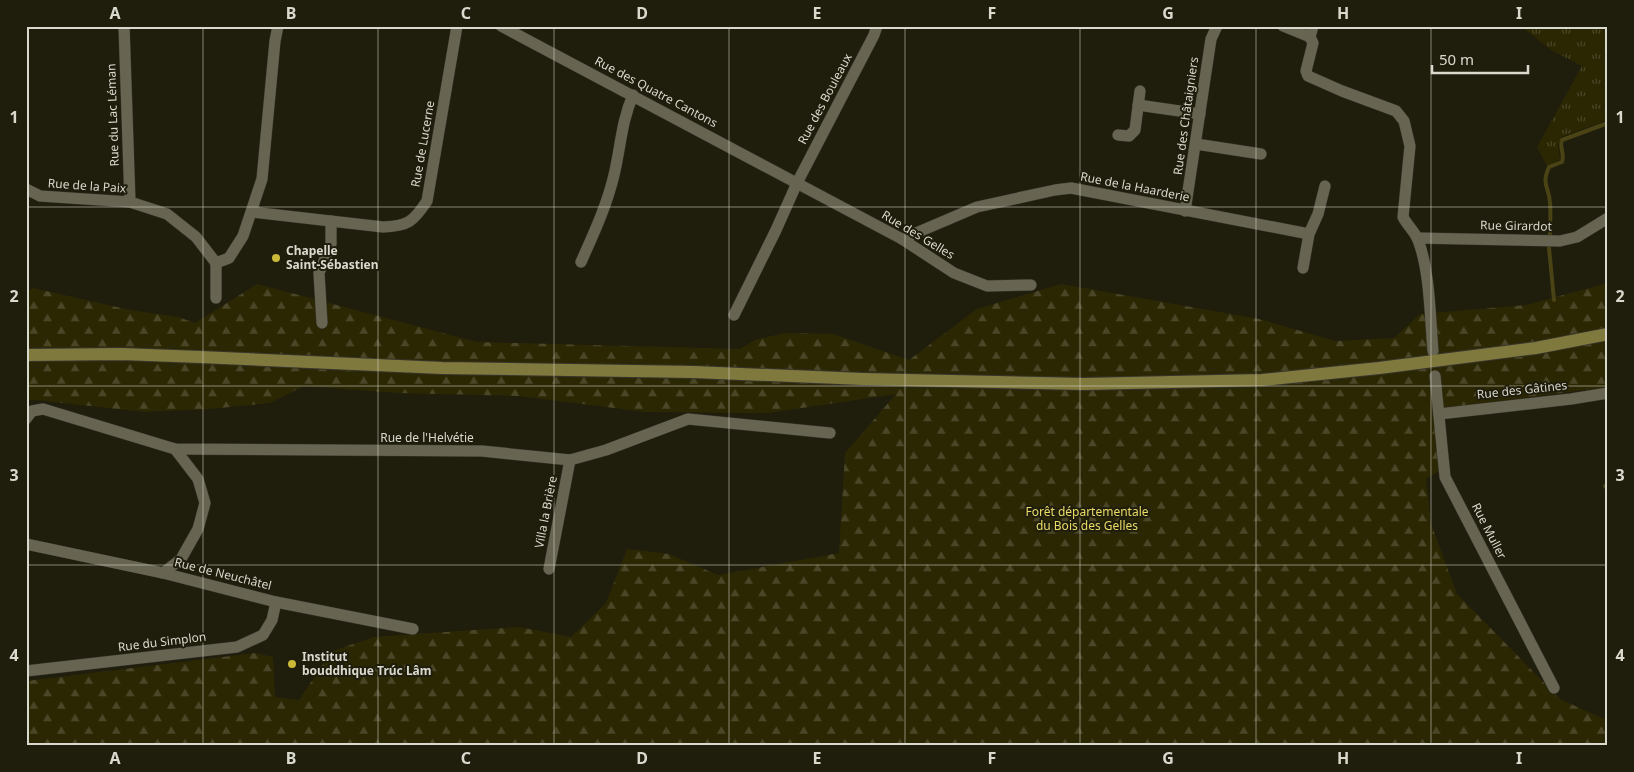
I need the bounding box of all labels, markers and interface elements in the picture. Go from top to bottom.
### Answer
text: A [109,2,121,24]
text: B [286,2,296,24]
text: C [461,2,471,24]
text: D [636,2,648,24]
text: E [813,2,822,24]
text: F [988,2,996,24]
text: G [1162,2,1174,24]
text: H [1337,2,1349,24]
text: I [1516,2,1522,24]
scale bar [1432,42,1528,74]
text: 50 m [1439,49,1474,69]
street label: Rue des Bouleaux [793,50,856,147]
street label: Rue des Quatre Cantons [592,52,721,131]
street label: Rue des Châtaigniers [1169,56,1202,176]
street label: Rue du Lac Léman [102,63,123,167]
street label: Rue de Lucerne [407,99,439,188]
text: 1 [9,106,19,128]
text: 1 [1615,106,1625,128]
street label: Rue de la Haarderie [1079,168,1191,205]
street label: Rue de la Paix [47,174,127,197]
street label: Rue des Gelles [879,206,958,263]
street label: Rue Girardot [1480,216,1553,235]
place label: Chapelle Saint-Sébastien [286,242,379,273]
marker: Chapelle Saint-Sébastien [270,252,282,264]
text: 2 [9,285,19,307]
text: 2 [1615,285,1625,307]
street label: Rue des Gâtines [1476,376,1568,403]
street label: Rue de l'Helvétie [380,429,474,446]
text: 3 [9,464,19,486]
text: 3 [1615,464,1625,486]
street label: Villa la Brière [530,474,561,550]
street label: Rue Muller [1468,500,1511,562]
park label: Forêt départementale du Bois des Gelles [1025,503,1149,534]
street label: Rue de Neuchâtel [173,553,273,594]
street label: Rue du Simplon [117,628,207,655]
text: 4 [9,644,19,666]
text: 4 [1615,644,1625,666]
place label: Institut bouddhique Trúc Lâm [302,648,432,679]
marker: Institut bouddhique Trúc Lâm [286,658,298,670]
text: A [109,747,121,769]
text: B [286,747,296,769]
text: C [461,747,471,769]
text: D [636,747,648,769]
text: E [813,747,822,769]
text: F [988,747,996,769]
text: G [1162,747,1174,769]
text: H [1337,747,1349,769]
text: I [1516,747,1522,769]

